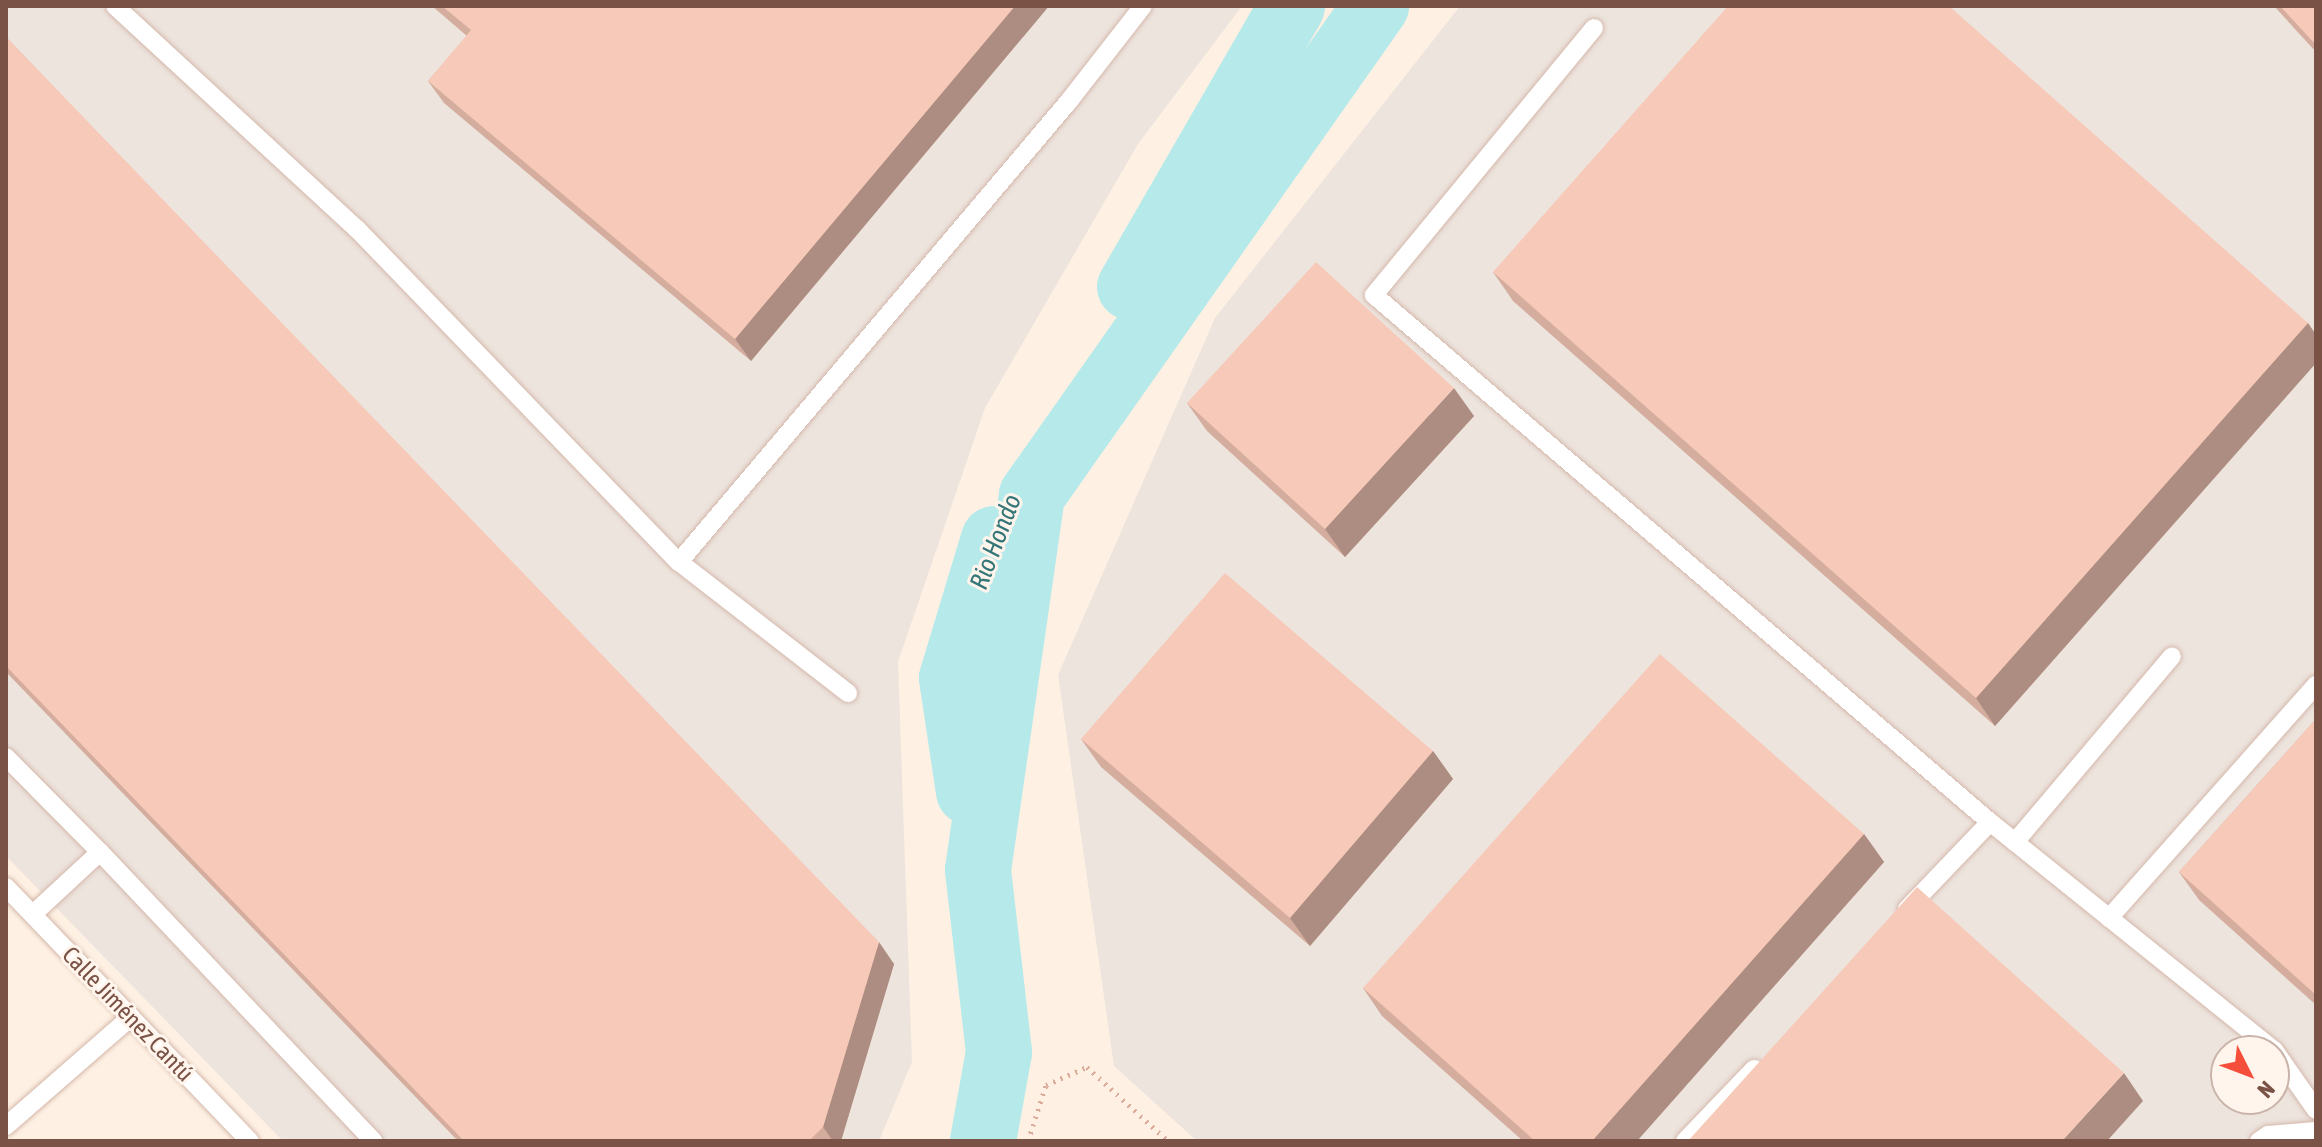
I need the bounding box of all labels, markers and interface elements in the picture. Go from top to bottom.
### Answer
water label: Rio Hondo [964,490,1028,594]
street label: Calle Jiménez Cantú [56,940,200,1088]
north arrow [2210,1035,2290,1115]
text: N [2252,1076,2280,1103]

